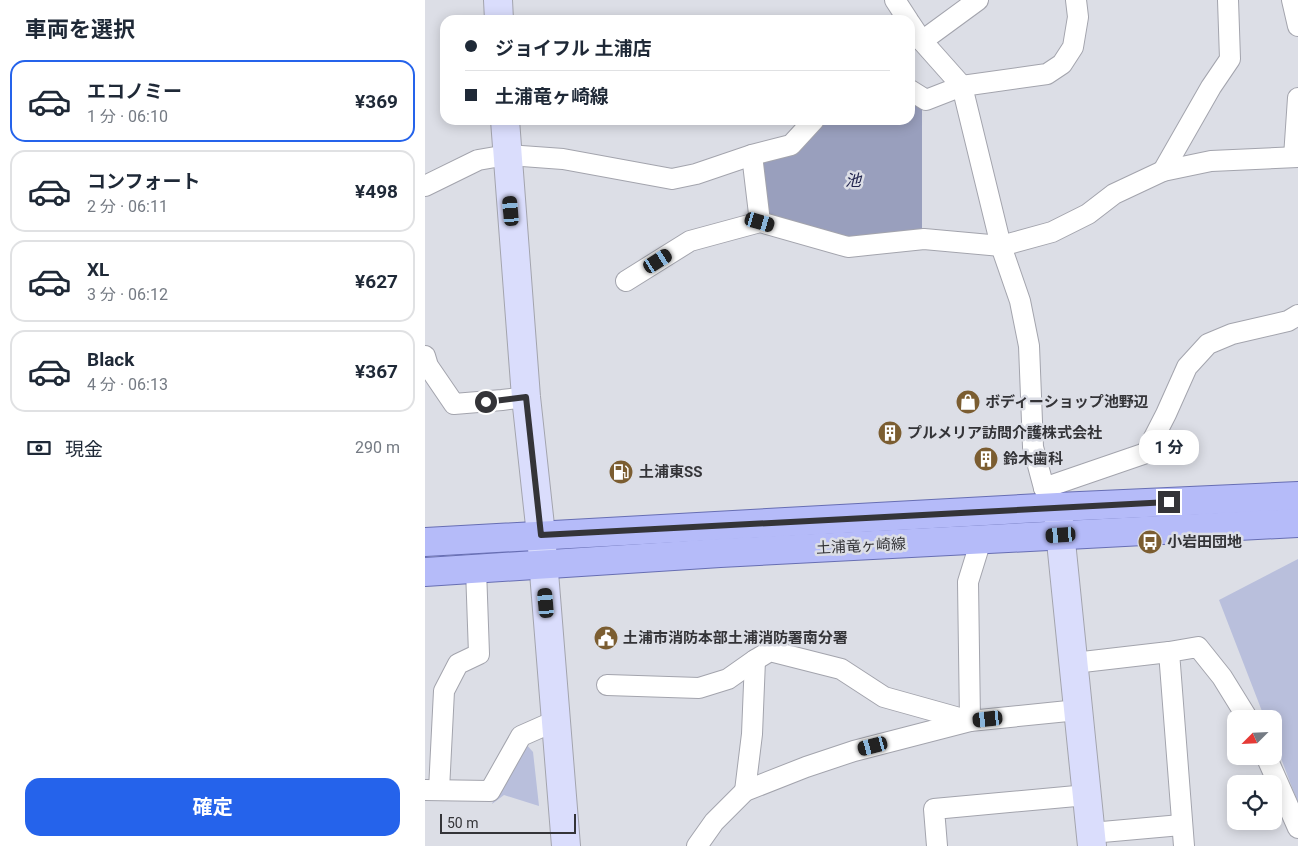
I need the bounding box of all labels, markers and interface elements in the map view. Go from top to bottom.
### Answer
text: 車両を選択 [25,17,135,42]
text: ジョイフル 土浦店 [495,37,652,60]
icon: car [27,79,72,124]
text: エコノミー [87,80,182,103]
text: 土浦竜ヶ崎線 [495,85,609,108]
text: ¥369 [355,90,398,113]
text: 1 分 · 06:10 [87,107,168,126]
icon: car [27,169,72,214]
text: コンフォート [87,170,200,193]
water label: 池 [845,171,863,190]
text: ¥498 [355,180,398,203]
car [502,195,519,227]
text: 2 分 · 06:11 [87,197,168,216]
car [743,211,776,233]
car [641,247,674,275]
text: XL [87,258,109,281]
icon: car [27,259,72,304]
text: ¥627 [355,270,398,293]
text: 3 分 · 06:12 [87,285,168,304]
text: Black [87,348,134,371]
icon: car [27,349,72,394]
text: ¥367 [355,360,398,383]
text: 4 分 · 06:13 [87,375,168,394]
shop icon: ボディーショップ池野辺 [955,389,981,415]
route start [475,391,497,413]
place label: ボディーショップ池野辺 [985,393,1149,411]
building icon: プルメリア訪問介護株式会社 [877,420,903,446]
place label: プルメリア訪問介護株式会社 [907,424,1102,442]
callout: 1 分 [1139,430,1199,464]
icon: cash [25,434,53,462]
text: 現金 [65,438,103,461]
text: 290 m [355,438,400,457]
text: 1 分 [1154,438,1184,457]
building icon: 鈴木歯科 [973,446,999,472]
place label: 鈴木歯科 [1003,450,1063,468]
fuel station icon: 土浦東SS [608,459,634,485]
place label: 土浦東SS [639,463,702,481]
route end [1158,491,1180,513]
car [1045,526,1076,544]
bus stop icon: 小岩田団地 [1137,529,1163,555]
place label: 小岩田団地 [1167,533,1242,551]
street label: 土浦竜ヶ崎線 [816,535,906,557]
car [537,587,554,619]
public building icon: 土浦市消防本部土浦消防署南分署 [593,625,619,651]
place label: 土浦市消防本部土浦消防署南分署 [623,629,848,647]
car [972,710,1003,728]
north arrow [1227,710,1283,765]
map controls [1227,710,1282,830]
car [856,735,889,757]
button: locate [1227,775,1282,830]
button: 確定 [25,778,400,836]
scale bar [440,811,576,834]
text: 50 m [447,815,479,831]

